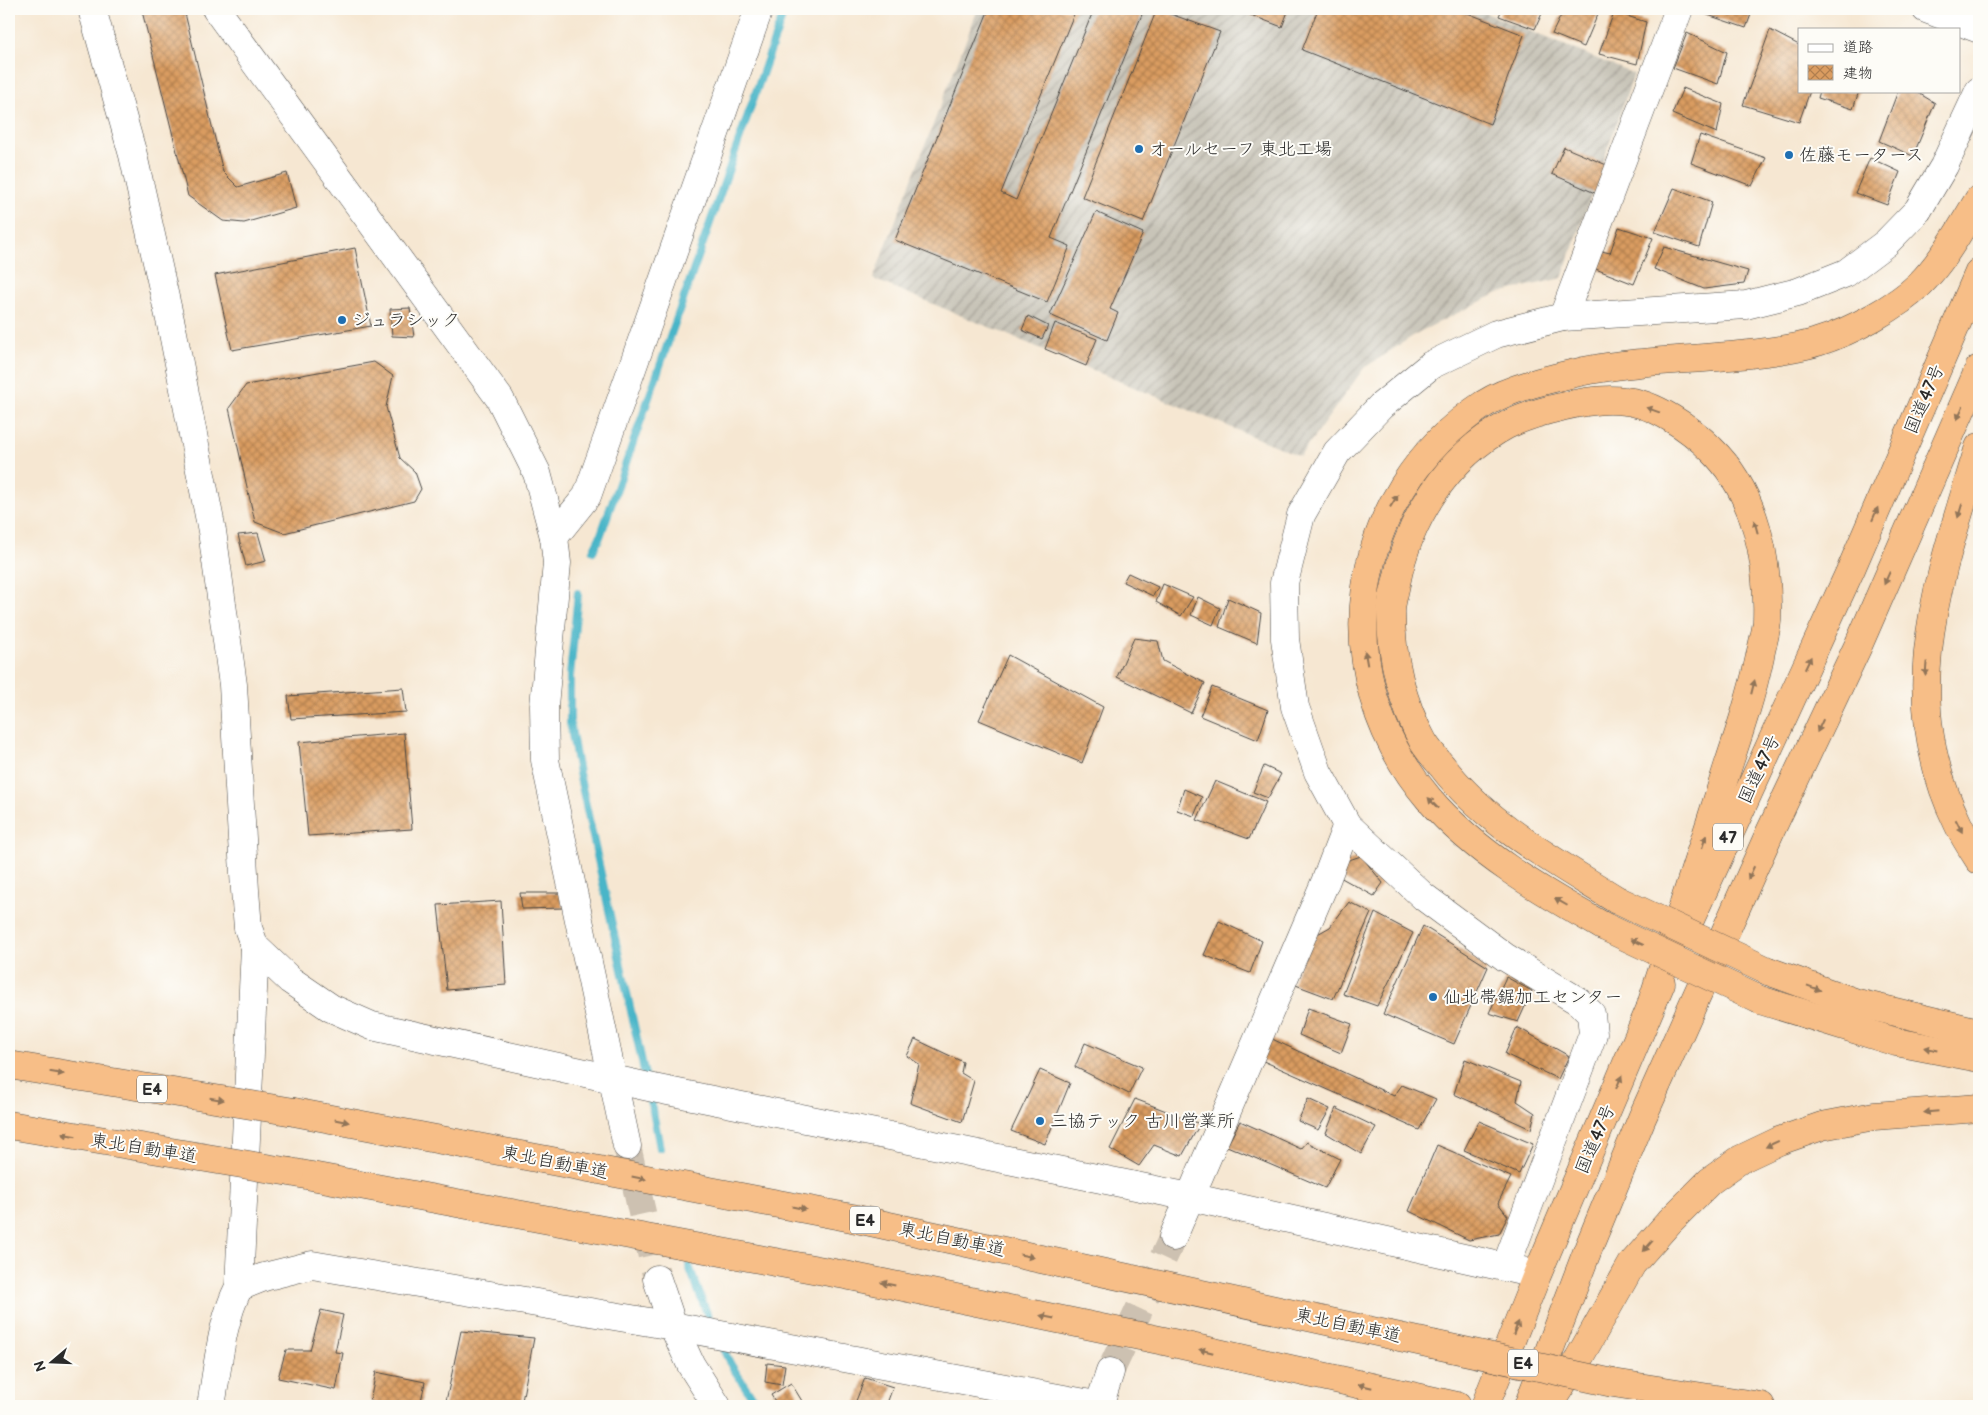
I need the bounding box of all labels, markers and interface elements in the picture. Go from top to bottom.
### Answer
legend [1798,28,1960,92]
text: 道路 [1843,38,1873,57]
text: 建物 [1843,64,1873,83]
place label: オールセーフ 東北工場 [1149,139,1332,160]
marker: オールセーフ 東北工場 [1133,143,1145,155]
place label: 佐藤モータース [1799,145,1924,166]
marker: 佐藤モータース [1783,149,1795,161]
place label: ジュラシック [352,310,460,331]
marker: ジュラシック [336,314,348,326]
street label: 国道47号 [1900,361,1949,437]
one-way arrow [1645,406,1660,414]
one-way arrow [1955,406,1963,420]
one-way arrow [1390,494,1399,507]
one-way arrow [1956,503,1963,518]
one-way arrow [1871,507,1879,521]
one-way arrow [1752,520,1760,535]
one-way arrow [1883,571,1891,585]
one-way arrow [1361,649,1369,665]
one-way arrow [1805,656,1813,670]
one-way arrow [1922,661,1930,677]
one-way arrow [1749,680,1757,695]
one-way arrow [1816,719,1824,733]
street label: 国道47号 [1734,731,1785,807]
one-way arrow [1427,797,1439,809]
one-way arrow [1955,819,1963,834]
road number: 47 [1713,824,1743,850]
one-way arrow [1700,835,1708,850]
one-way arrow [1747,866,1755,880]
one-way arrow [1554,898,1567,907]
one-way arrow [1630,938,1644,946]
one-way arrow [1807,984,1822,992]
place label: 仙北帯鋸加工センター [1443,987,1622,1008]
marker: 仙北帯鋸加工センター [1427,991,1439,1003]
one-way arrow [1923,1044,1939,1052]
one-way arrow [49,1069,65,1077]
one-way arrow [1615,1075,1623,1089]
road number: E4 [137,1076,167,1102]
one-way arrow [210,1096,226,1104]
street label: 国道47号 [1571,1101,1620,1177]
one-way arrow [1922,1108,1938,1116]
place label: 三協テック 古川営業所 [1050,1111,1235,1132]
marker: 三協テック 古川営業所 [1034,1115,1046,1127]
one-way arrow [335,1117,350,1125]
street label: 東北自動車道 [89,1130,199,1167]
one-way arrow [61,1131,77,1139]
one-way arrow [1765,1140,1779,1148]
street label: 東北自動車道 [500,1142,610,1183]
one-way arrow [632,1174,648,1182]
one-way arrow [792,1204,808,1212]
road number: E4 [850,1206,880,1234]
street label: 東北自動車道 [897,1218,1007,1261]
one-way arrow [1642,1239,1654,1251]
one-way arrow [1019,1252,1035,1260]
one-way arrow [880,1279,896,1287]
street label: 東北自動車道 [1293,1304,1403,1347]
one-way arrow [1040,1313,1055,1321]
one-way arrow [1512,1321,1520,1336]
north arrow [28,1338,78,1388]
one-way arrow [1199,1347,1214,1355]
road number: E4 [1508,1350,1538,1376]
text: N [30,1358,50,1374]
one-way arrow [1357,1382,1372,1390]

